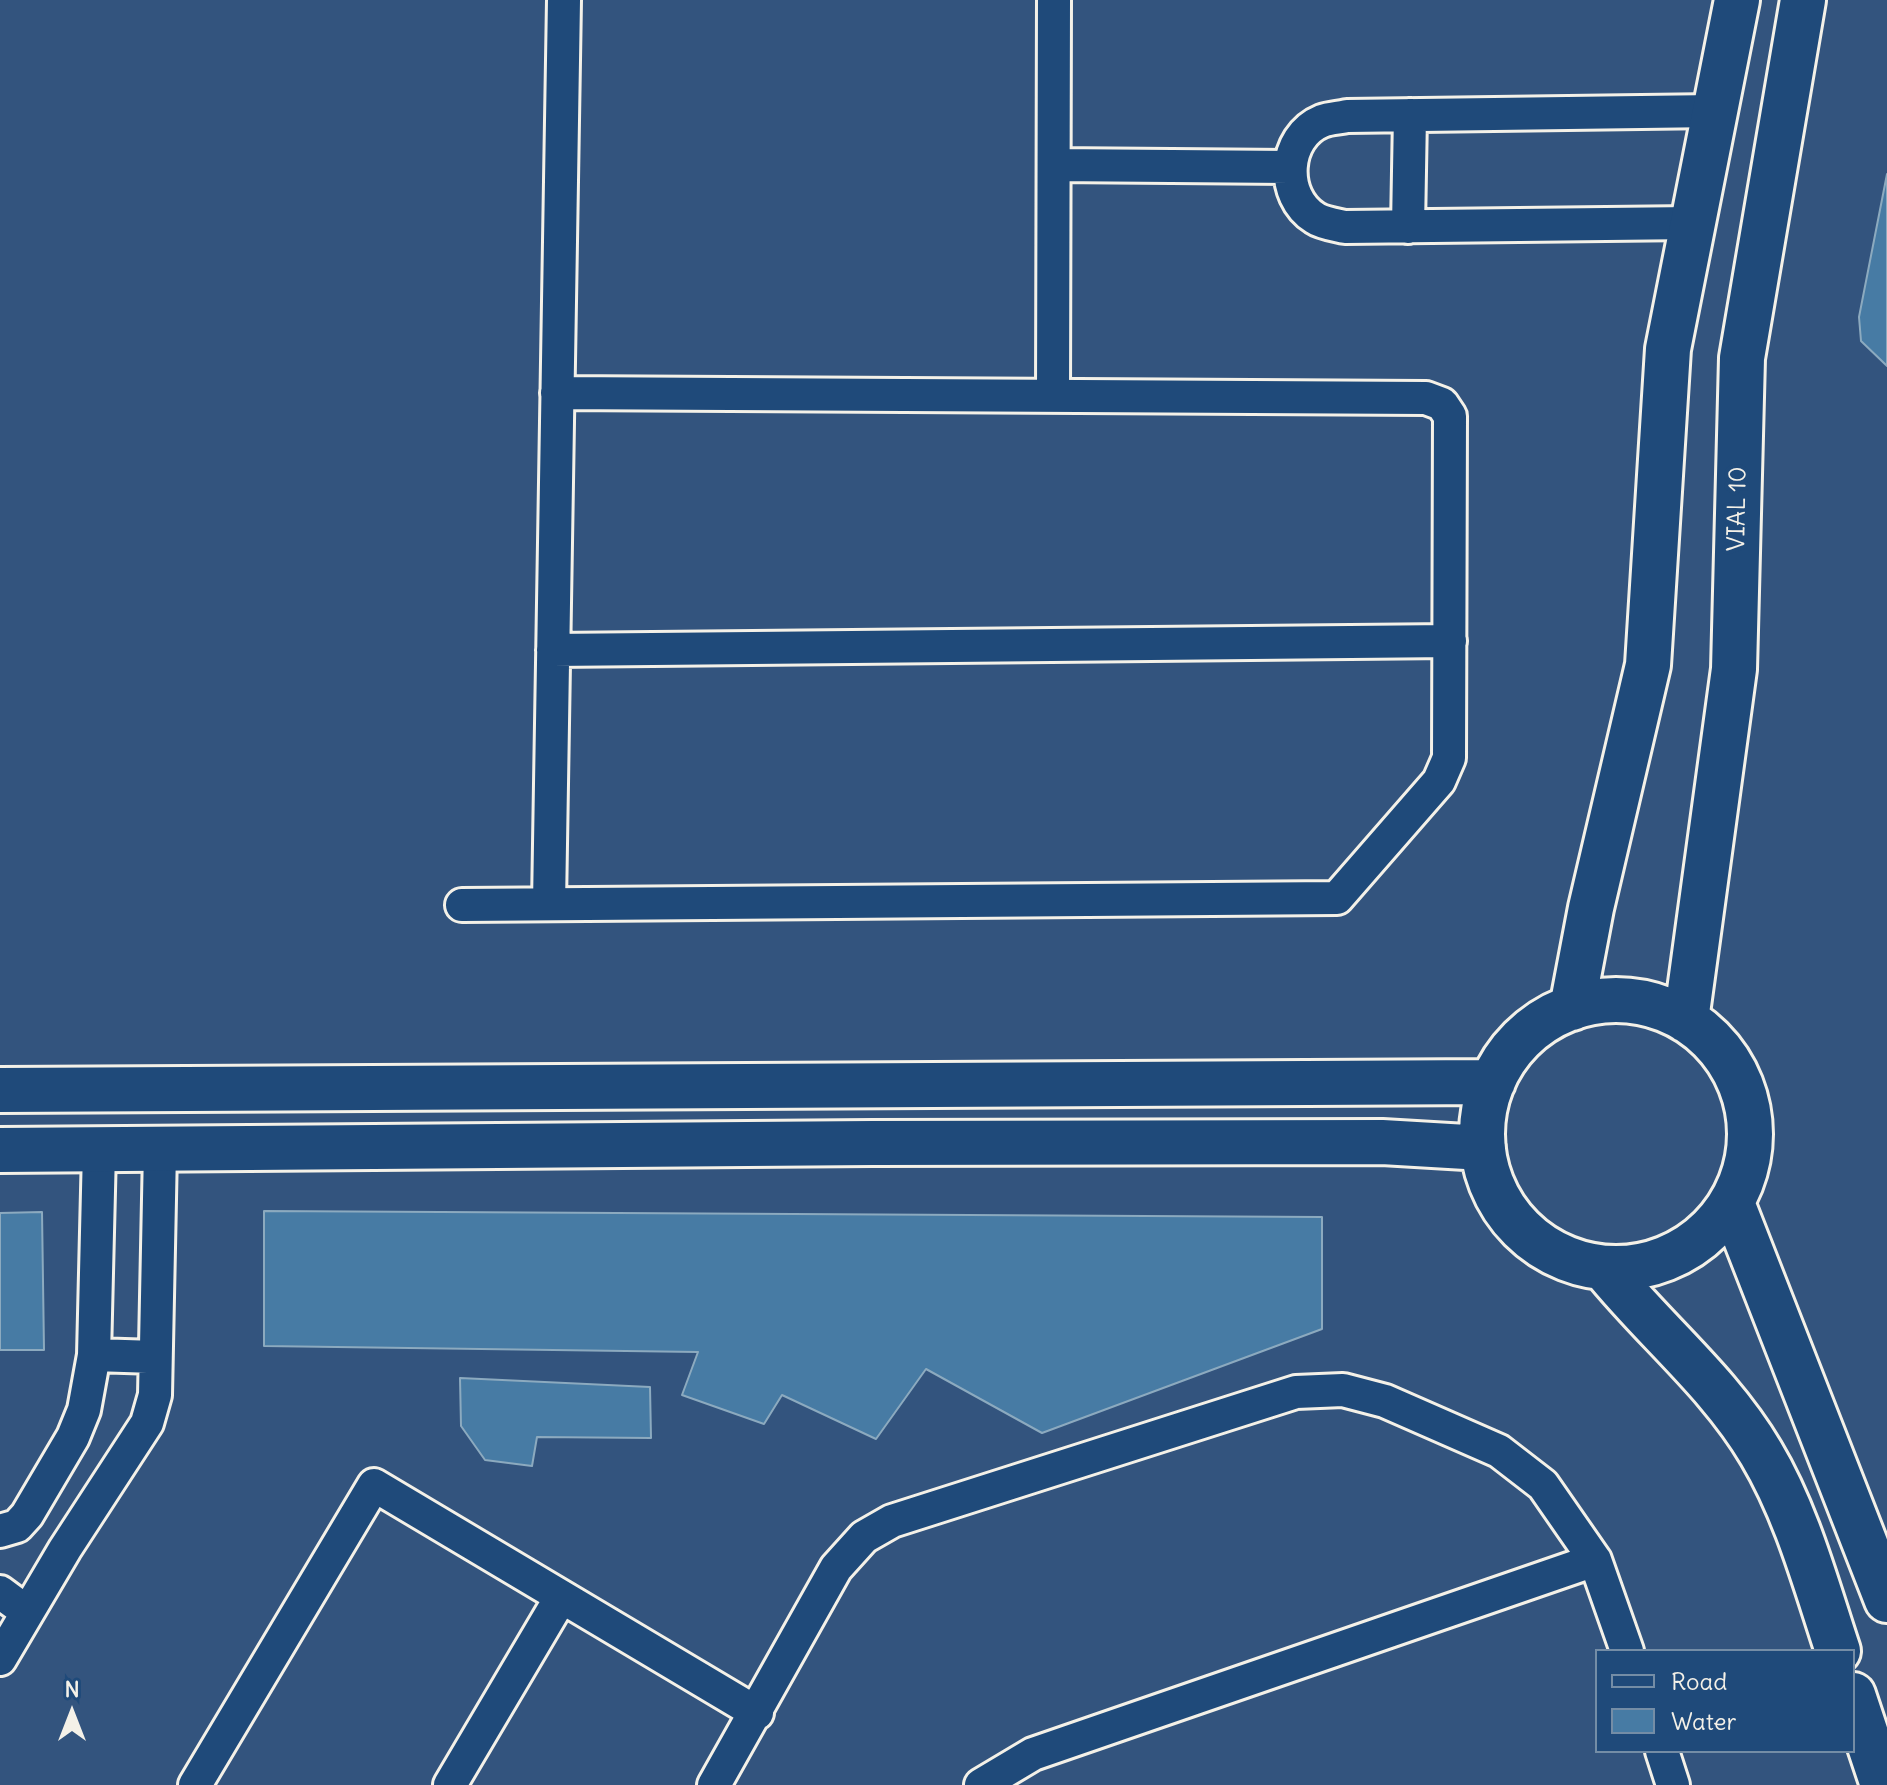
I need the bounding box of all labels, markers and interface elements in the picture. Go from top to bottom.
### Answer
street label: VIAL 10 [1723,466,1753,552]
legend [1595,1649,1855,1753]
text: Road [1671,1666,1727,1696]
north arrow [32,1673,112,1753]
text: N [64,1675,80,1703]
text: Water [1671,1706,1736,1736]

